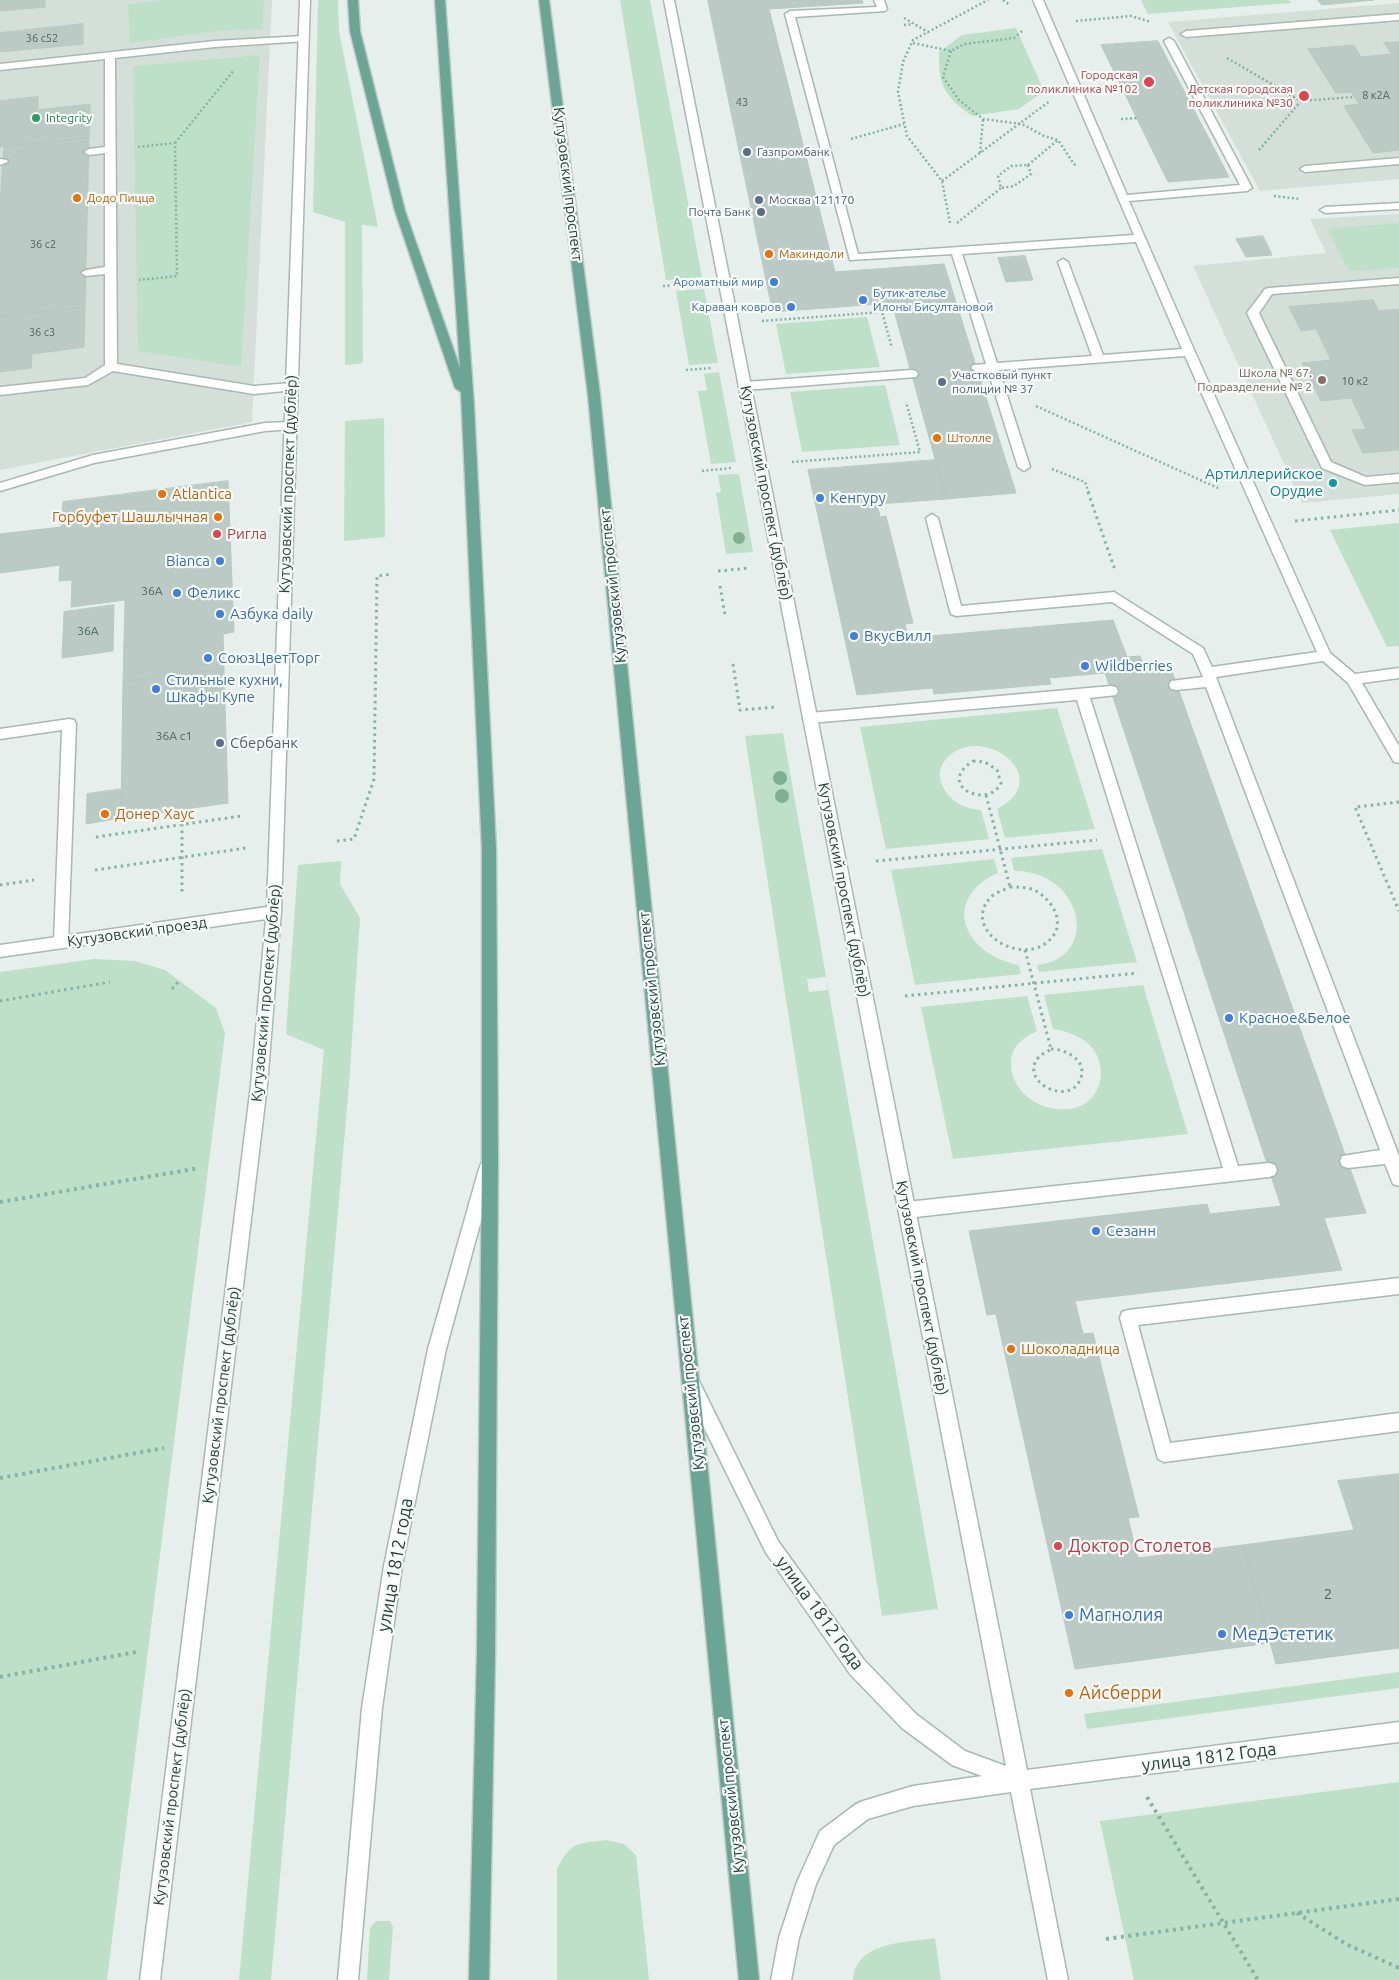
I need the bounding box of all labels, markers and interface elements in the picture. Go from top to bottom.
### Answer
house number: 36 с52 [26,31,58,45]
place label: Городская поликлиника №102 [1027,68,1138,96]
marker: Городская поликлиника №102 [1142,75,1156,89]
place label: Детская городская поликлиника №30 [1188,82,1293,110]
house number: 8 к2А [1362,88,1390,102]
marker: Детская городская поликлиника №30 [1297,89,1311,103]
house number: 43 [736,95,748,109]
street label: Кутузовский проспект [550,106,586,262]
place label: Integrity [46,111,92,125]
marker: Integrity [30,112,42,124]
place label: Газпромбанк [757,145,830,159]
marker: Газпромбанк [741,146,753,158]
place label: Додо Пицца [87,191,155,205]
marker: Додо Пицца [71,192,83,204]
place label: Москва 121170 [769,193,854,207]
marker: Москва 121170 [753,194,765,206]
place label: Почта Банк [688,205,751,219]
marker: Почта Банк [755,206,767,218]
house number: 36 с2 [30,237,56,251]
place label: Макиндоли [779,247,844,261]
marker: Макиндоли [763,248,775,260]
place label: Ароматный мир [673,275,764,289]
marker: Ароматный мир [768,276,780,288]
place label: Бутик-ателье Илоны Бисултановой [873,286,993,314]
marker: Бутик-ателье Илоны Бисултановой [857,294,869,306]
place label: Караван ковров [692,300,781,314]
marker: Караван ковров [785,301,797,313]
house number: 36 с3 [29,325,55,339]
place label: Школа № 67. Подразделение № 2 [1197,366,1312,394]
place label: Участковый пункт полиции № 37 [952,368,1052,396]
street label: Кутузовский проспект (дублёр) [275,374,301,594]
marker: Школа № 67. Подразделение № 2 [1316,374,1328,386]
house number: 10 к2 [1342,374,1368,388]
marker: Участковый пункт полиции № 37 [936,376,948,388]
street label: Кутузовский проспект (дублёр) [736,384,796,602]
place label: Штолле [947,431,992,445]
marker: Штолле [931,432,943,444]
place label: Артиллерийское Орудие [1205,465,1323,500]
marker: Артиллерийское Орудие [1327,477,1339,489]
place label: Atlantica [172,485,232,503]
marker: Atlantica [156,488,168,500]
place label: Кенгуру [830,489,886,507]
marker: Кенгуру [814,492,826,504]
place label: Горбуфет Шашлычная [52,508,208,526]
street label: Кутузовский проспект [596,508,630,664]
marker: Горбуфет Шашлычная [212,511,224,523]
place label: Ригла [227,525,267,543]
marker: Ригла [211,528,223,540]
place label: Bianca [166,552,210,570]
marker: Bianca [214,555,226,567]
house number: 36А [141,584,163,598]
place label: Феликс [187,584,240,602]
marker: Феликс [171,587,183,599]
place label: Азбука daily [230,605,313,623]
marker: Азбука daily [214,608,226,620]
house number: 36А [77,624,99,638]
place label: ВкусВилл [864,627,931,645]
marker: ВкусВилл [848,630,860,642]
place label: СоюзЦветТорг [218,649,320,667]
marker: СоюзЦветТорг [202,652,214,664]
place label: Wildberries [1095,657,1172,675]
marker: Wildberries [1079,660,1091,672]
place label: Стильные кухни, Шкафы Купе [166,671,283,706]
marker: Стильные кухни, Шкафы Купе [150,683,162,695]
house number: 36А с1 [156,729,192,743]
place label: Сбербанк [230,734,298,752]
marker: Сбербанк [214,737,226,749]
street label: Кутузовский проспект (дублёр) [814,781,874,999]
place label: Донер Хаус [115,805,195,823]
marker: Донер Хаус [99,808,111,820]
street label: Кутузовский проспект (дублёр) [248,883,284,1103]
street label: Кутузовский проспект [635,911,669,1067]
street label: Кутузовский проезд [66,913,208,951]
place label: Красное&Белое [1239,1009,1351,1027]
marker: Красное&Белое [1223,1012,1235,1024]
street label: Кутузовский проспект (дублёр) [892,1179,952,1397]
place label: Сезанн [1106,1222,1156,1240]
marker: Сезанн [1090,1225,1102,1237]
street label: Кутузовский проспект (дублёр) [199,1285,243,1505]
street label: Кутузовский проспект [674,1315,708,1471]
place label: Шоколадница [1021,1340,1120,1358]
marker: Шоколадница [1005,1343,1017,1355]
street label: улица 1812 года [373,1496,417,1634]
place label: Доктор Столетов [1068,1535,1212,1557]
marker: Доктор Столетов [1052,1540,1064,1552]
street label: улица 1812 Года [771,1552,869,1674]
house number: 2 [1324,1585,1332,1603]
place label: Магнолия [1079,1604,1163,1626]
marker: Магнолия [1063,1609,1075,1621]
place label: МедЭстетик [1232,1623,1334,1645]
marker: МедЭстетик [1216,1628,1228,1640]
place label: Айсберри [1079,1682,1162,1704]
street label: Кутузовский проспект (дублёр) [150,1687,194,1907]
marker: Айсберри [1063,1687,1075,1699]
street label: Кутузовский проспект [714,1718,748,1874]
street label: улица 1812 Года [1140,1738,1278,1776]

